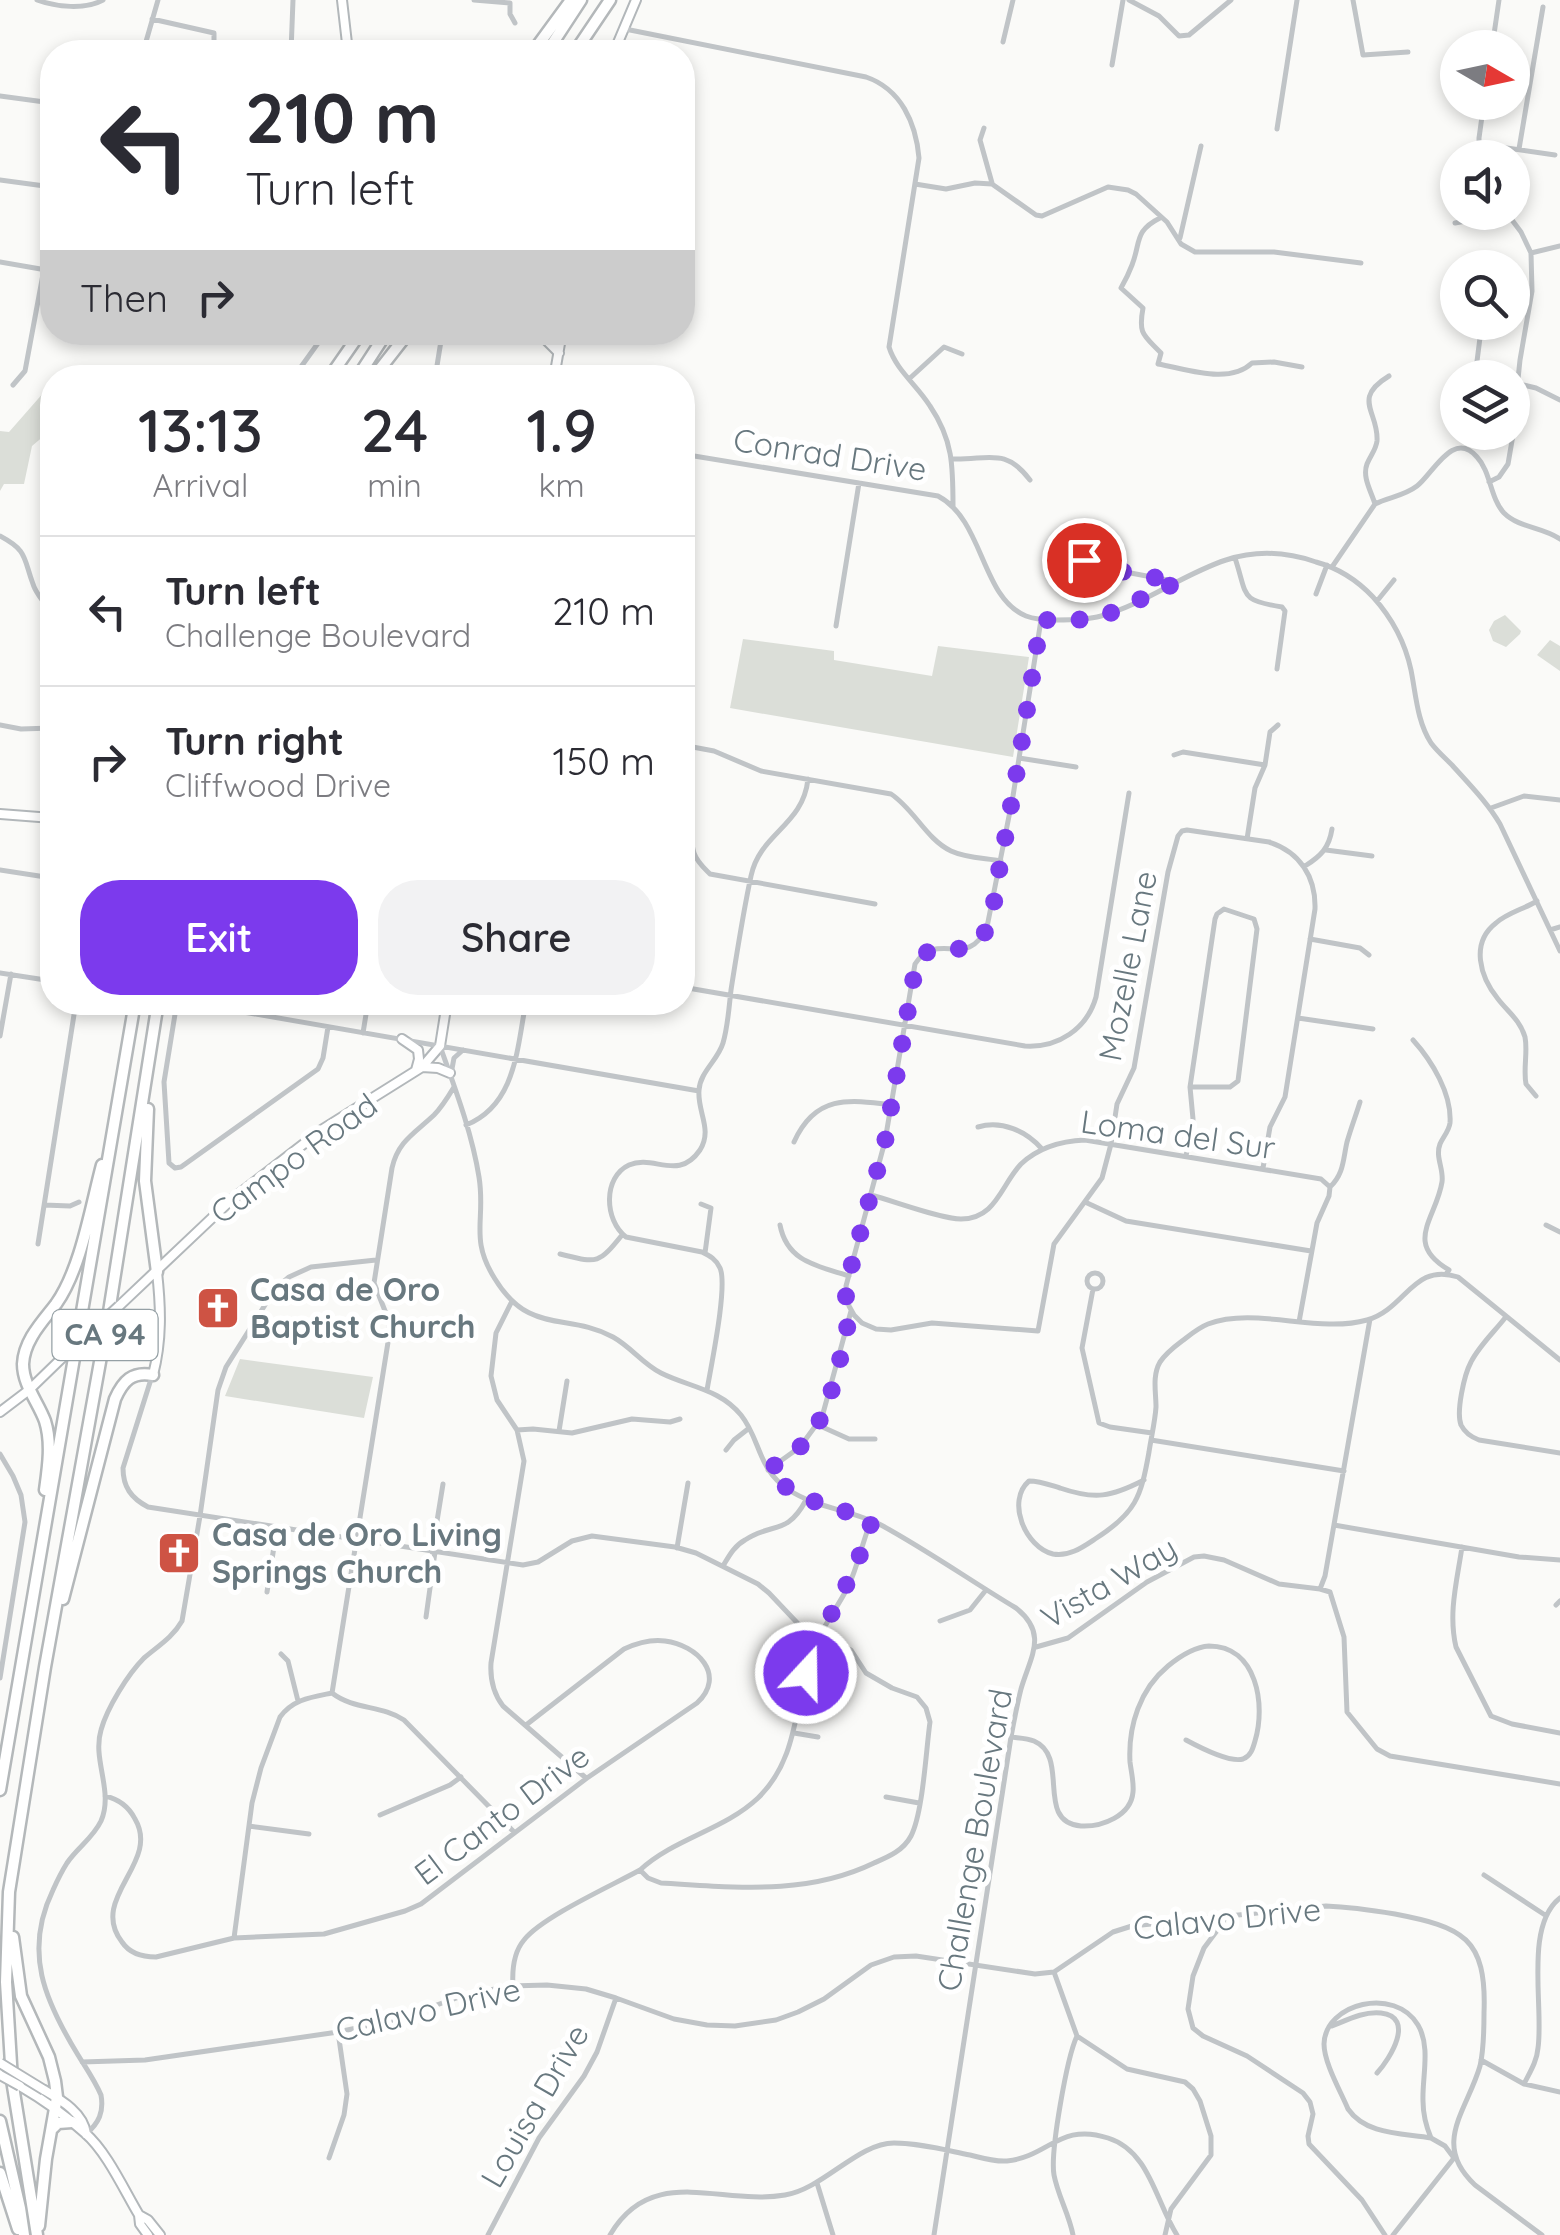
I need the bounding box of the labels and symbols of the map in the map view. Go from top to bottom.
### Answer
north arrow [1440,30,1530,120]
street label: Conrad Drive [731,419,930,489]
pin [1042,518,1127,603]
street label: Mozelle Lane [1089,867,1165,1064]
street label: Campo Road [202,1084,385,1232]
street label: Loma del Sur [1078,1101,1278,1167]
place label: Casa de Oro Baptist Church [250,1269,475,1346]
church icon: Casa de Oro Baptist Church [195,1285,241,1331]
road number: CA 94 [52,1310,158,1360]
place label: Casa de Oro Living Springs Church [212,1514,502,1591]
street label: Vista Way [1033,1527,1184,1637]
church icon: Casa de Oro Living Springs Church [156,1530,202,1576]
position arrow [754,1621,858,1725]
street label: Challenge Boulevard [928,1686,1020,1994]
street label: El Canto Drive [406,1735,597,1893]
street label: Calavo Drive [1131,1888,1323,1948]
street label: Calavo Drive [331,1968,524,2050]
street label: Louisa Drive [471,2017,597,2194]

